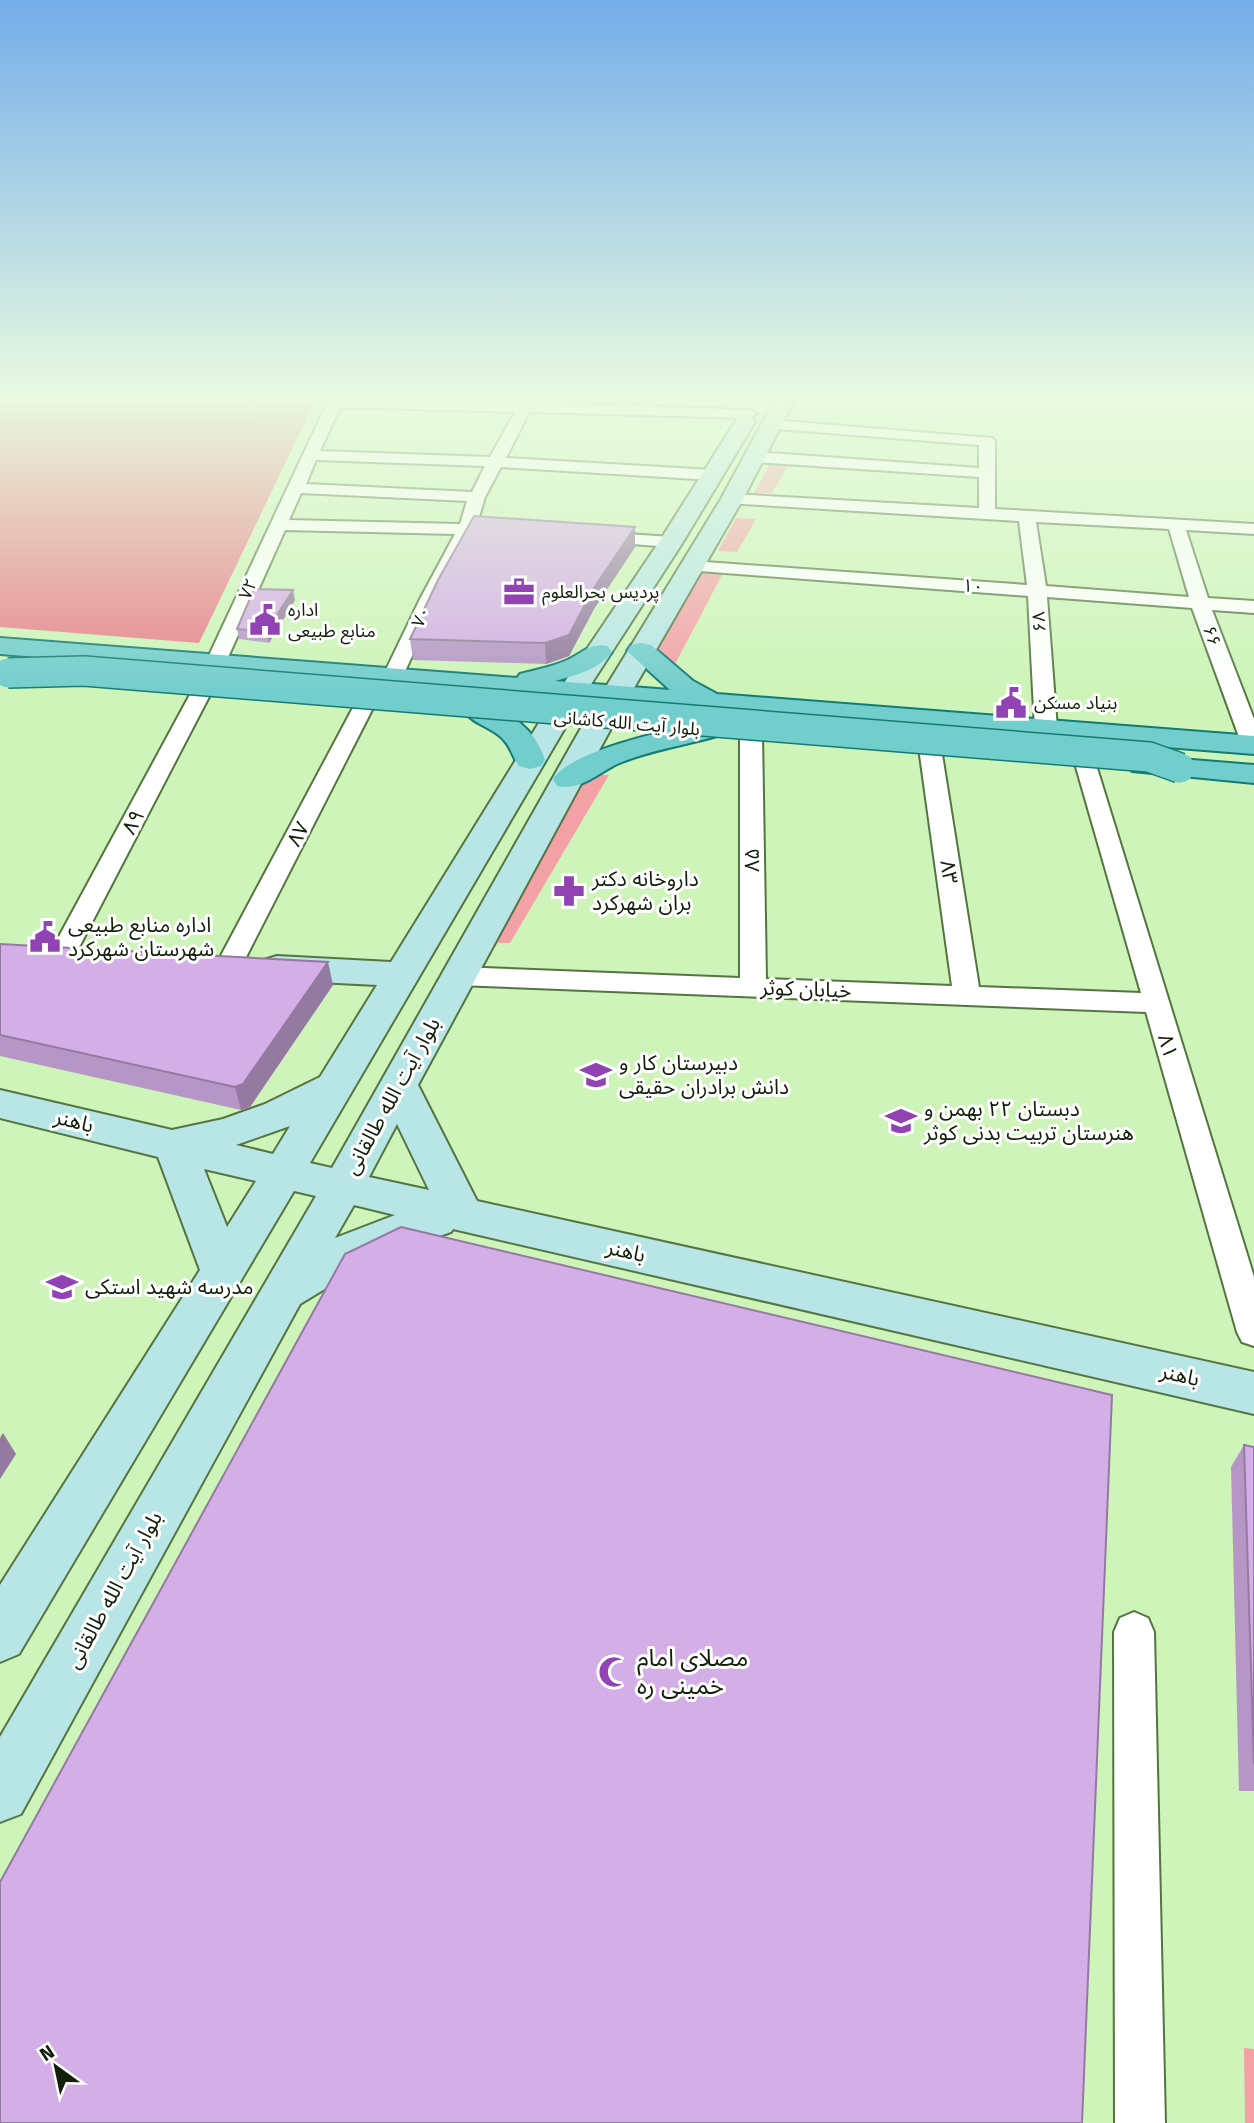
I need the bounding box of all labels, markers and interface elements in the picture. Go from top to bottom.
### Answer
street label: ۱۰ [962,574,984,598]
street label: ۷۲ [234,575,262,603]
office icon: پردیس بحرالعلوم [502,575,536,609]
place label: پردیس بحرالعلوم [542,581,660,606]
place label: اداره منابع طبیعی [288,599,376,645]
public building icon: اداره منابع طبیعی [248,603,282,637]
street label: ۷۰ [407,603,435,631]
street label: ۶۸ [1027,611,1051,633]
street label: ۶۶ [1198,623,1226,649]
public building icon: بنیاد مسکن [994,686,1028,720]
place label: بنیاد مسکن [1034,692,1117,714]
street label: بلوار آیت الله کاشانی [553,706,701,740]
street label: ۸۹ [116,805,150,839]
street label: ۸۷ [281,817,315,851]
street label: ۸۵ [739,848,765,872]
street label: ۸۳ [934,858,964,886]
place label: داروخانه دکتر بران شهرکرد [591,866,699,916]
pharmacy icon: داروخانه دکتر بران شهرکرد [552,874,586,908]
place label: اداره منابع طبیعی شهرستان شهرکرد [68,912,214,962]
public building icon: اداره منابع طبیعی شهرستان شهرکرد [28,920,62,954]
street label: خیابان کوثر [759,974,852,1004]
street label: بلوار آیت الله طالقانی [338,1013,446,1179]
street label: ۸۱ [1152,1031,1184,1061]
place label: دبیرستان کار و دانش برادران حقیقی [619,1050,789,1100]
school or university icon: دبیرستان کار و دانش برادران حقیقی [579,1058,613,1092]
place label: دبستان ۲۲ بهمن و هنرستان تربیت بدنی کوثر [923,1096,1134,1146]
street label: باهنر [51,1103,96,1138]
school or university icon: دبستان ۲۲ بهمن و هنرستان تربیت بدنی کوثر [884,1104,918,1138]
street label: باهنر [603,1234,648,1268]
school or university icon: مدرسه شهید استکی [45,1270,79,1304]
place label: مدرسه شهید استکی [85,1274,254,1300]
street label: باهنر [1157,1358,1202,1392]
street label: بلوار آیت الله طالقانی [60,1507,168,1673]
place label: مصلای امام خمینی ره [637,1644,748,1700]
mosque icon: مصلای امام خمینی ره [597,1655,631,1689]
north arrow [21,2032,91,2102]
text: N [35,2040,59,2066]

